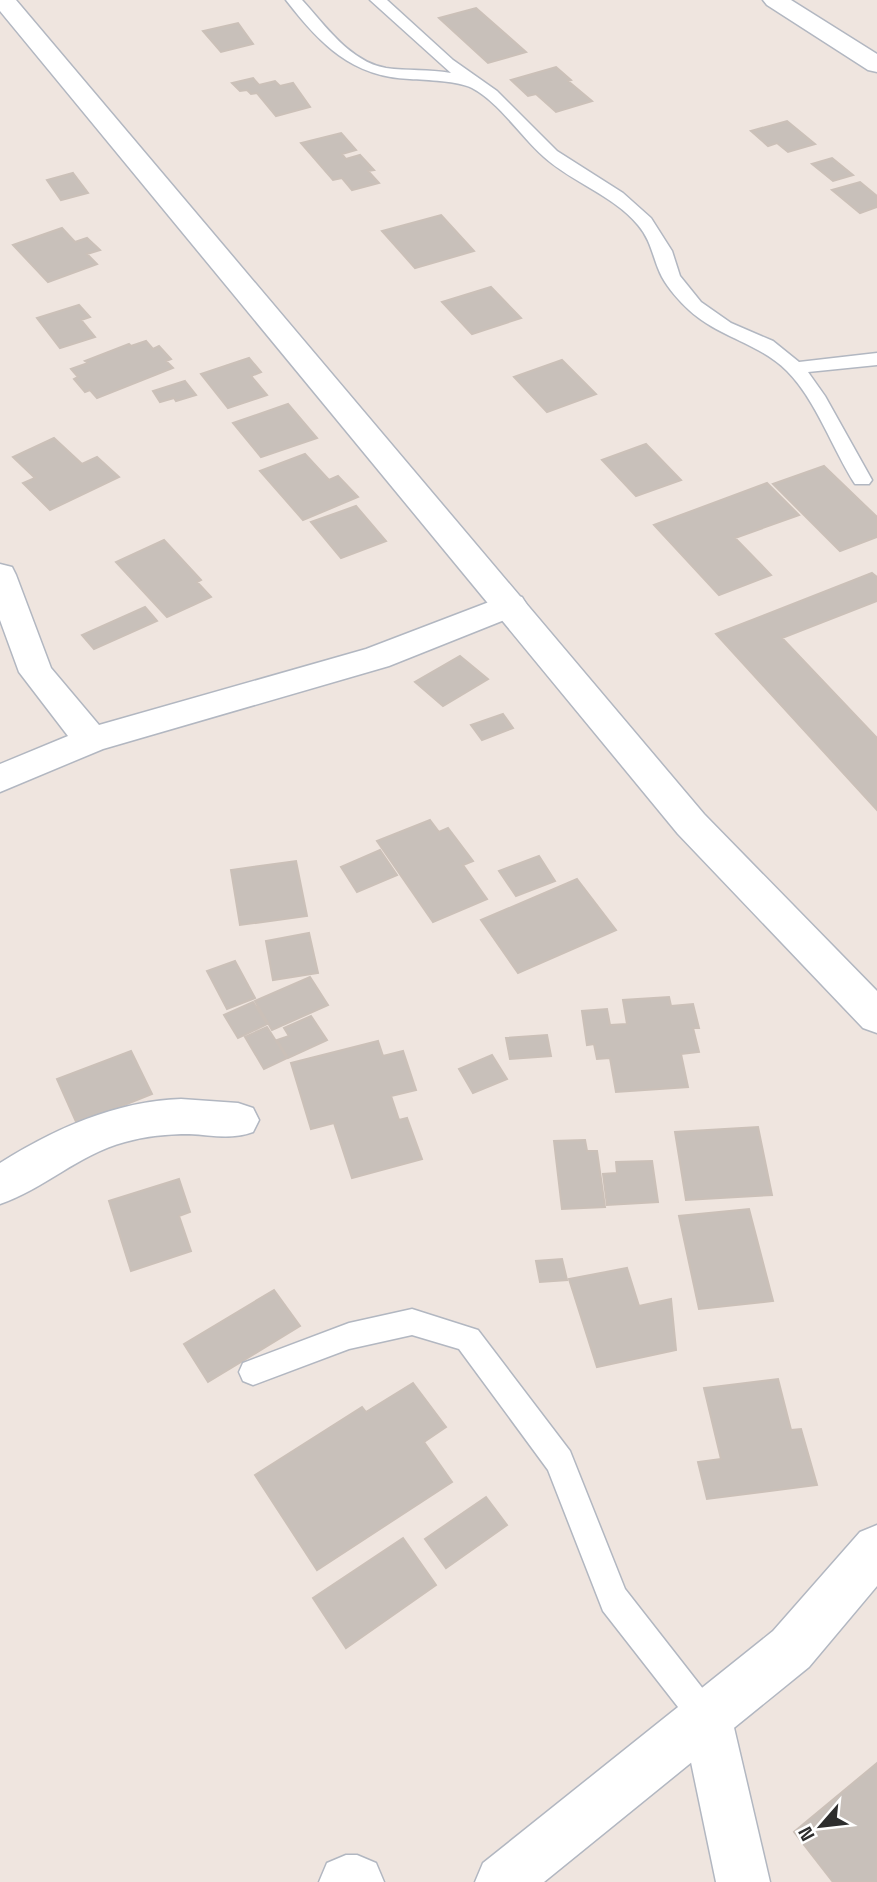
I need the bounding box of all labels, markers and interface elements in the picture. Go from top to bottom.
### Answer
north arrow [786,1791,856,1861]
text: N [792,1822,820,1845]

